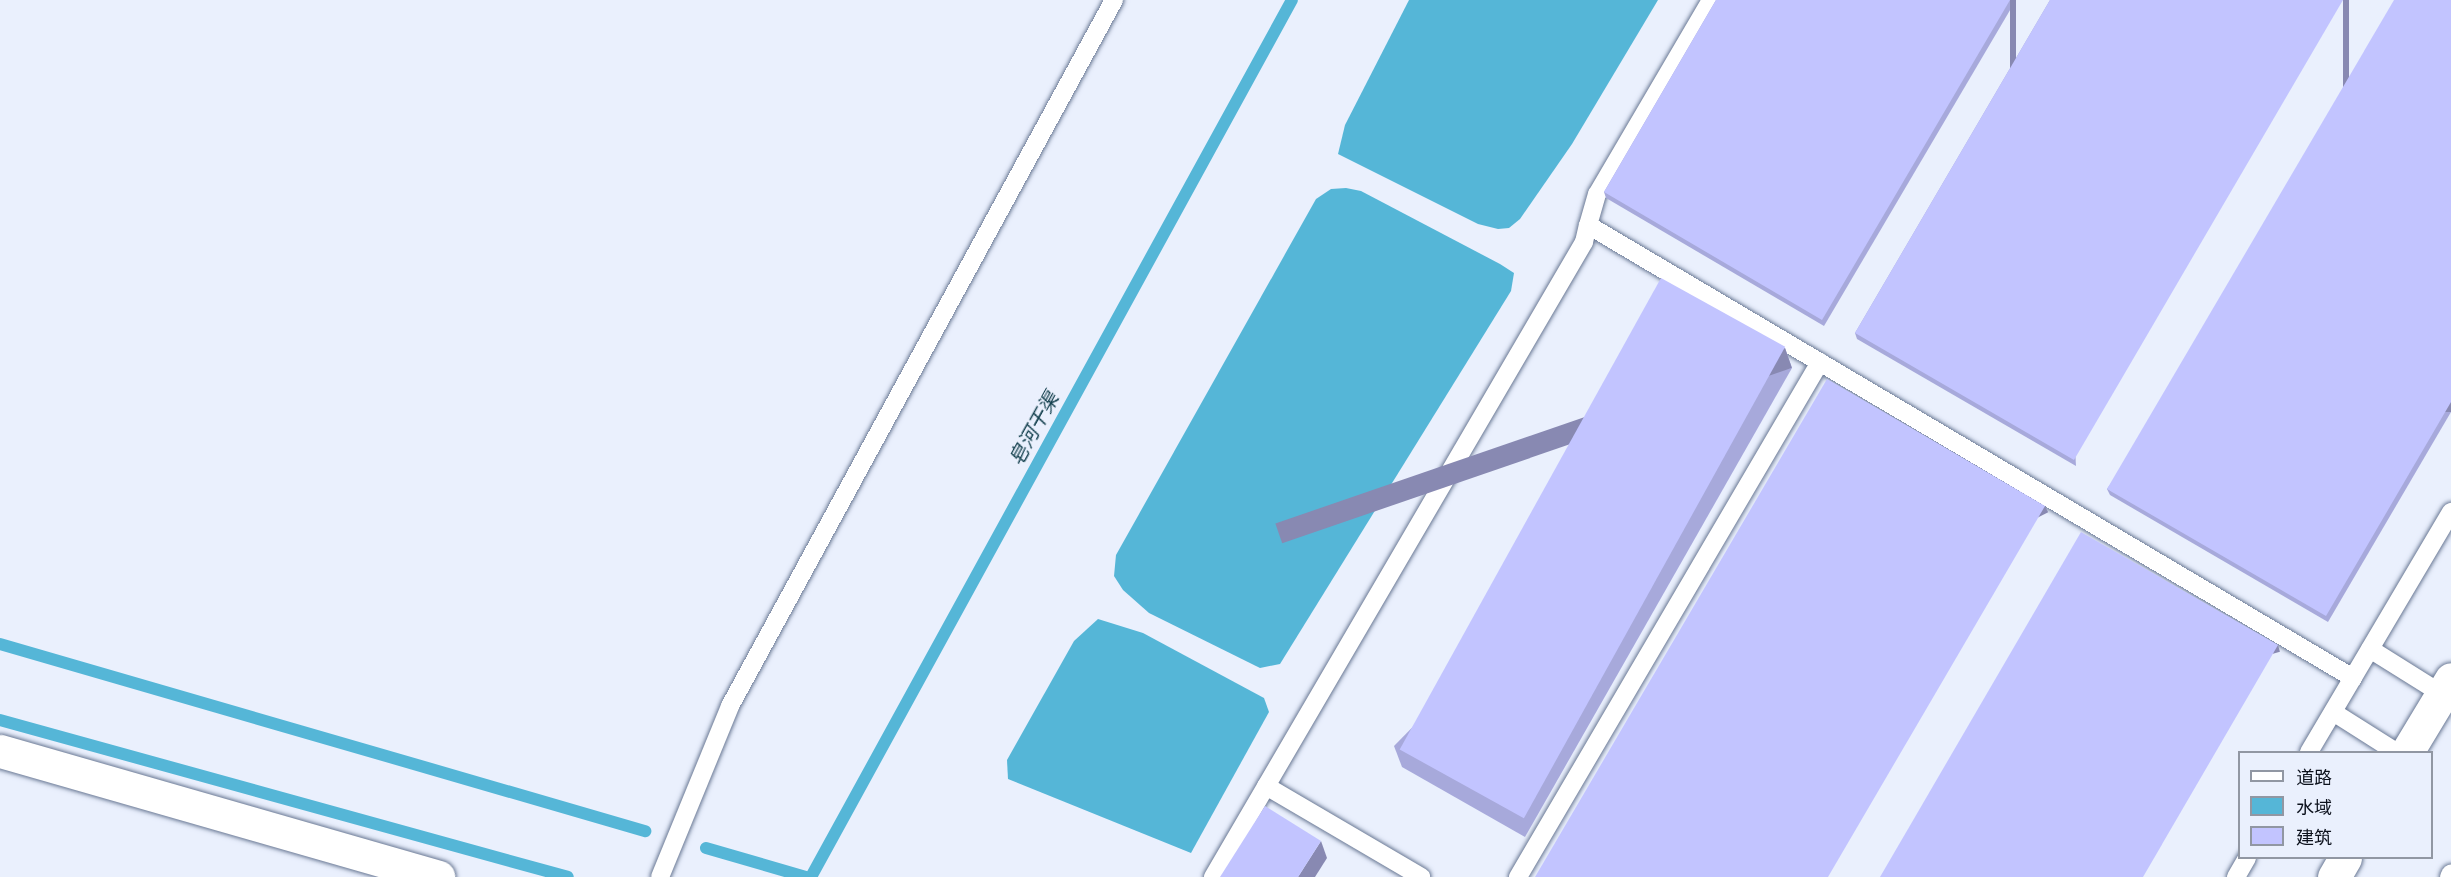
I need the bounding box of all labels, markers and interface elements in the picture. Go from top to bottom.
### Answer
water label: 皂河干渠 [1004,388,1064,470]
legend [2238,751,2433,859]
text: 道路 [2296,767,2332,788]
text: 水域 [2296,797,2332,818]
text: 建筑 [2296,827,2332,848]

